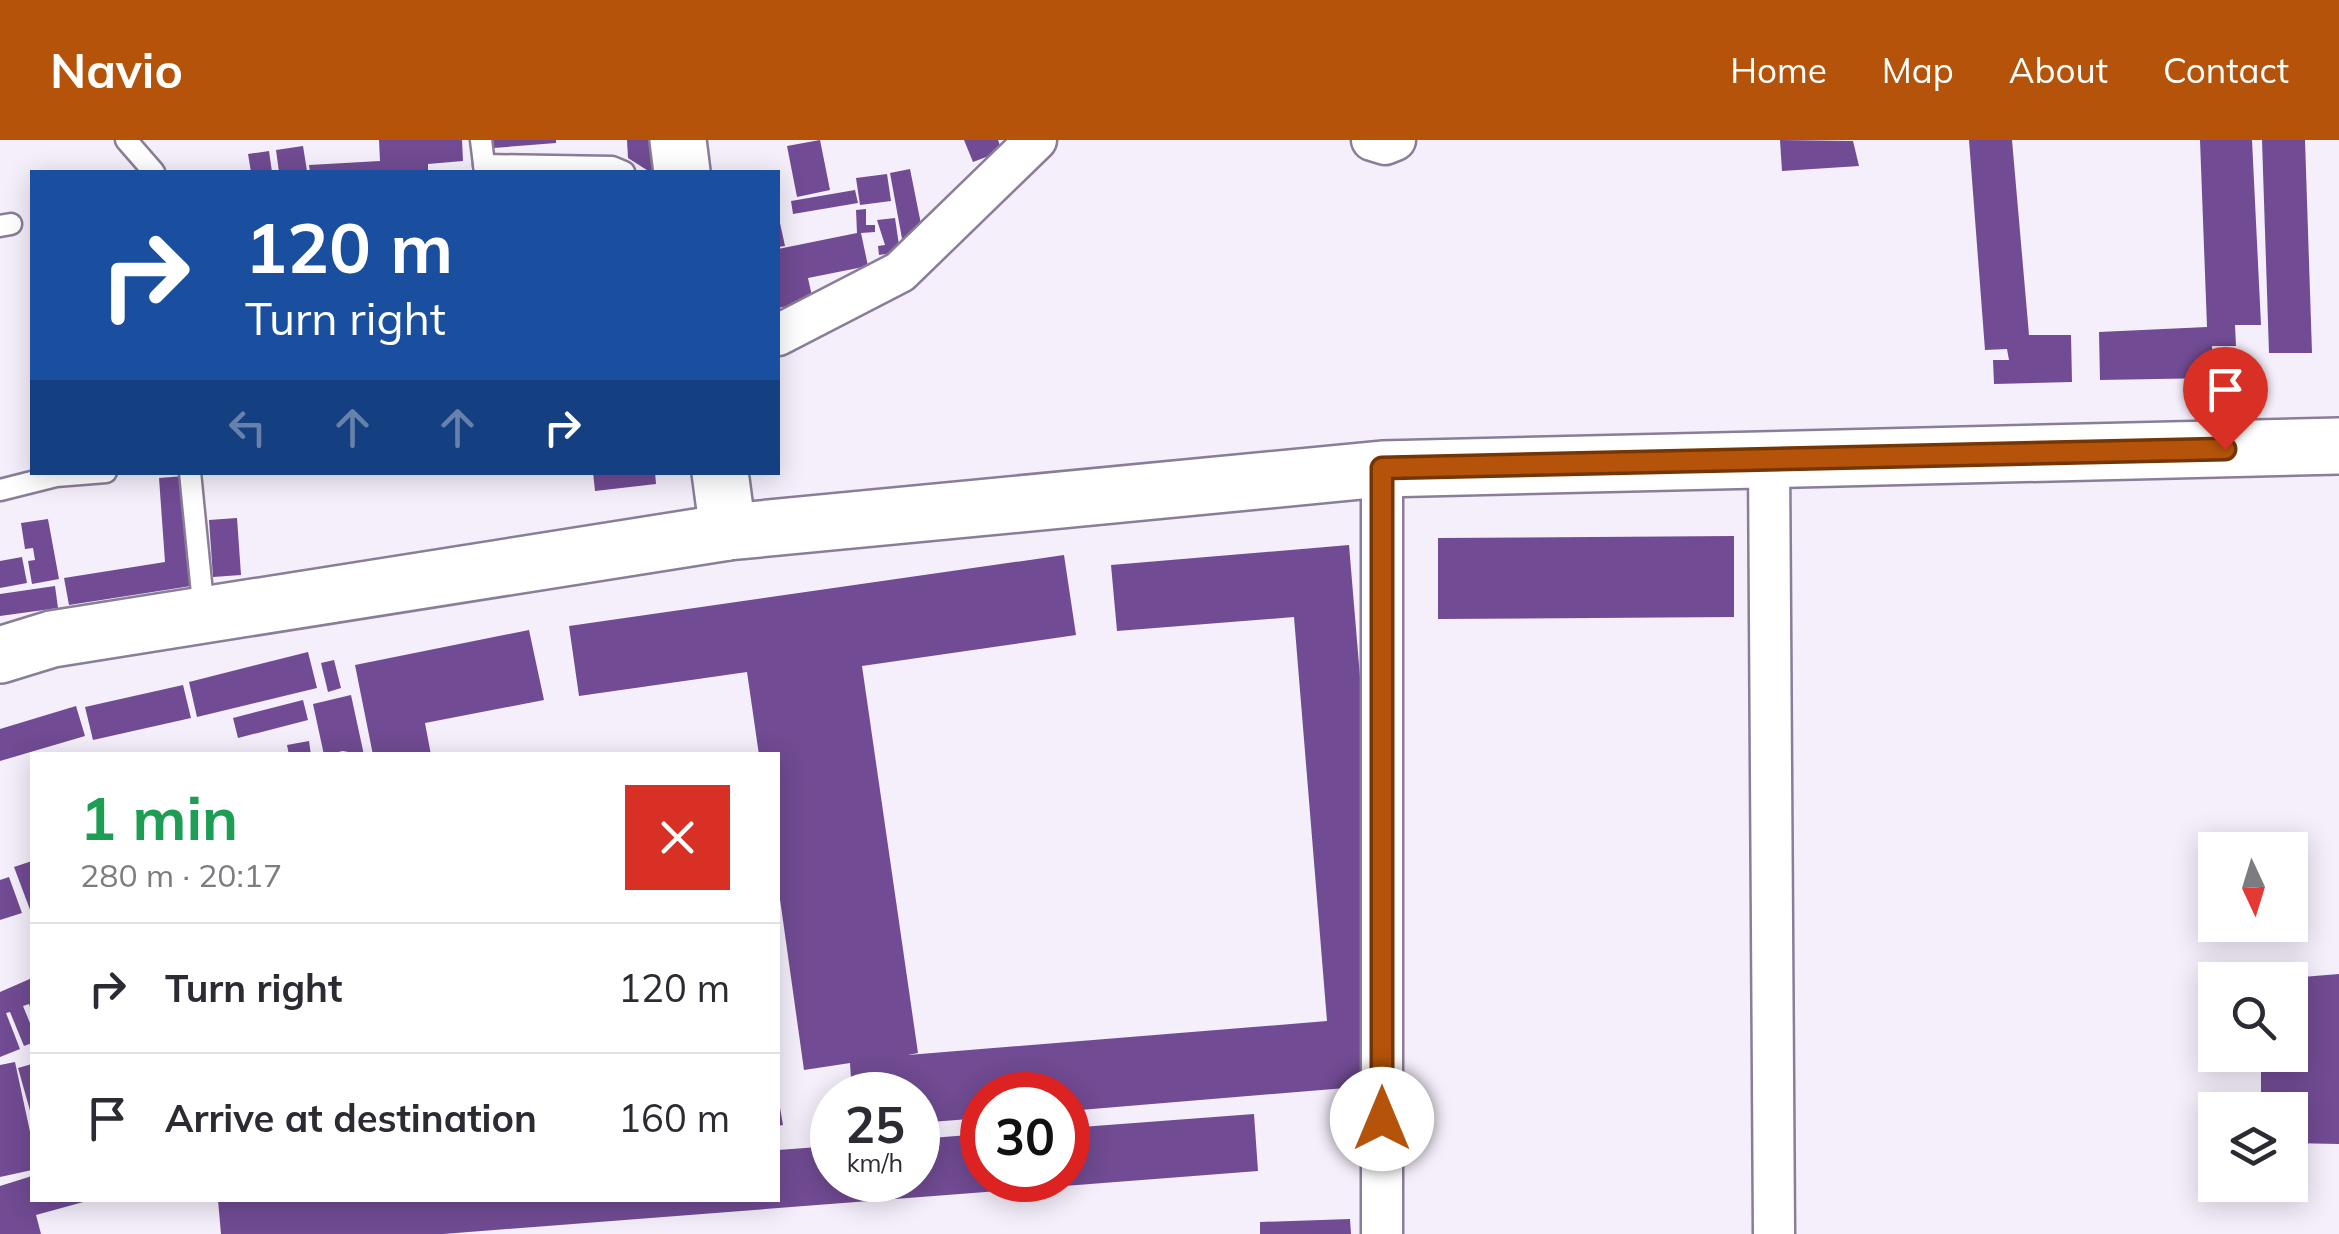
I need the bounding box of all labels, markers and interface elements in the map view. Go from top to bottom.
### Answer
text: Navio [50,40,183,100]
text: Home [1730,48,1827,92]
text: Map [1882,48,1954,92]
text: About [2009,48,2108,92]
text: Contact [2163,48,2289,92]
text: 120 m [245,203,453,291]
icon: right [80,210,210,340]
text: Turn right [245,290,446,346]
pin [2183,347,2268,450]
icon: arrive [2198,362,2253,417]
icon: left [220,400,275,455]
icon: ahead [325,400,380,455]
icon: ahead [430,400,485,455]
icon: right [535,400,590,455]
text: 1 min [80,780,238,855]
button: close [625,785,730,890]
north arrow [2198,832,2308,942]
map controls [2198,832,2308,1202]
text: 280 m · 20:17 [80,855,282,895]
icon: right [80,961,135,1016]
button: search [2198,962,2308,1072]
text: Turn right [165,964,342,1012]
text: 120 m [618,964,730,1012]
position arrow [1330,1067,1434,1171]
speed limit sign: 30 [960,1072,1090,1202]
icon: arrive [80,1091,135,1146]
button: layers [2198,1092,2308,1202]
text: 25 [845,1093,905,1156]
text: Arrive at destination [165,1094,537,1142]
text: 160 m [618,1094,730,1142]
text: km/h [847,1147,903,1178]

